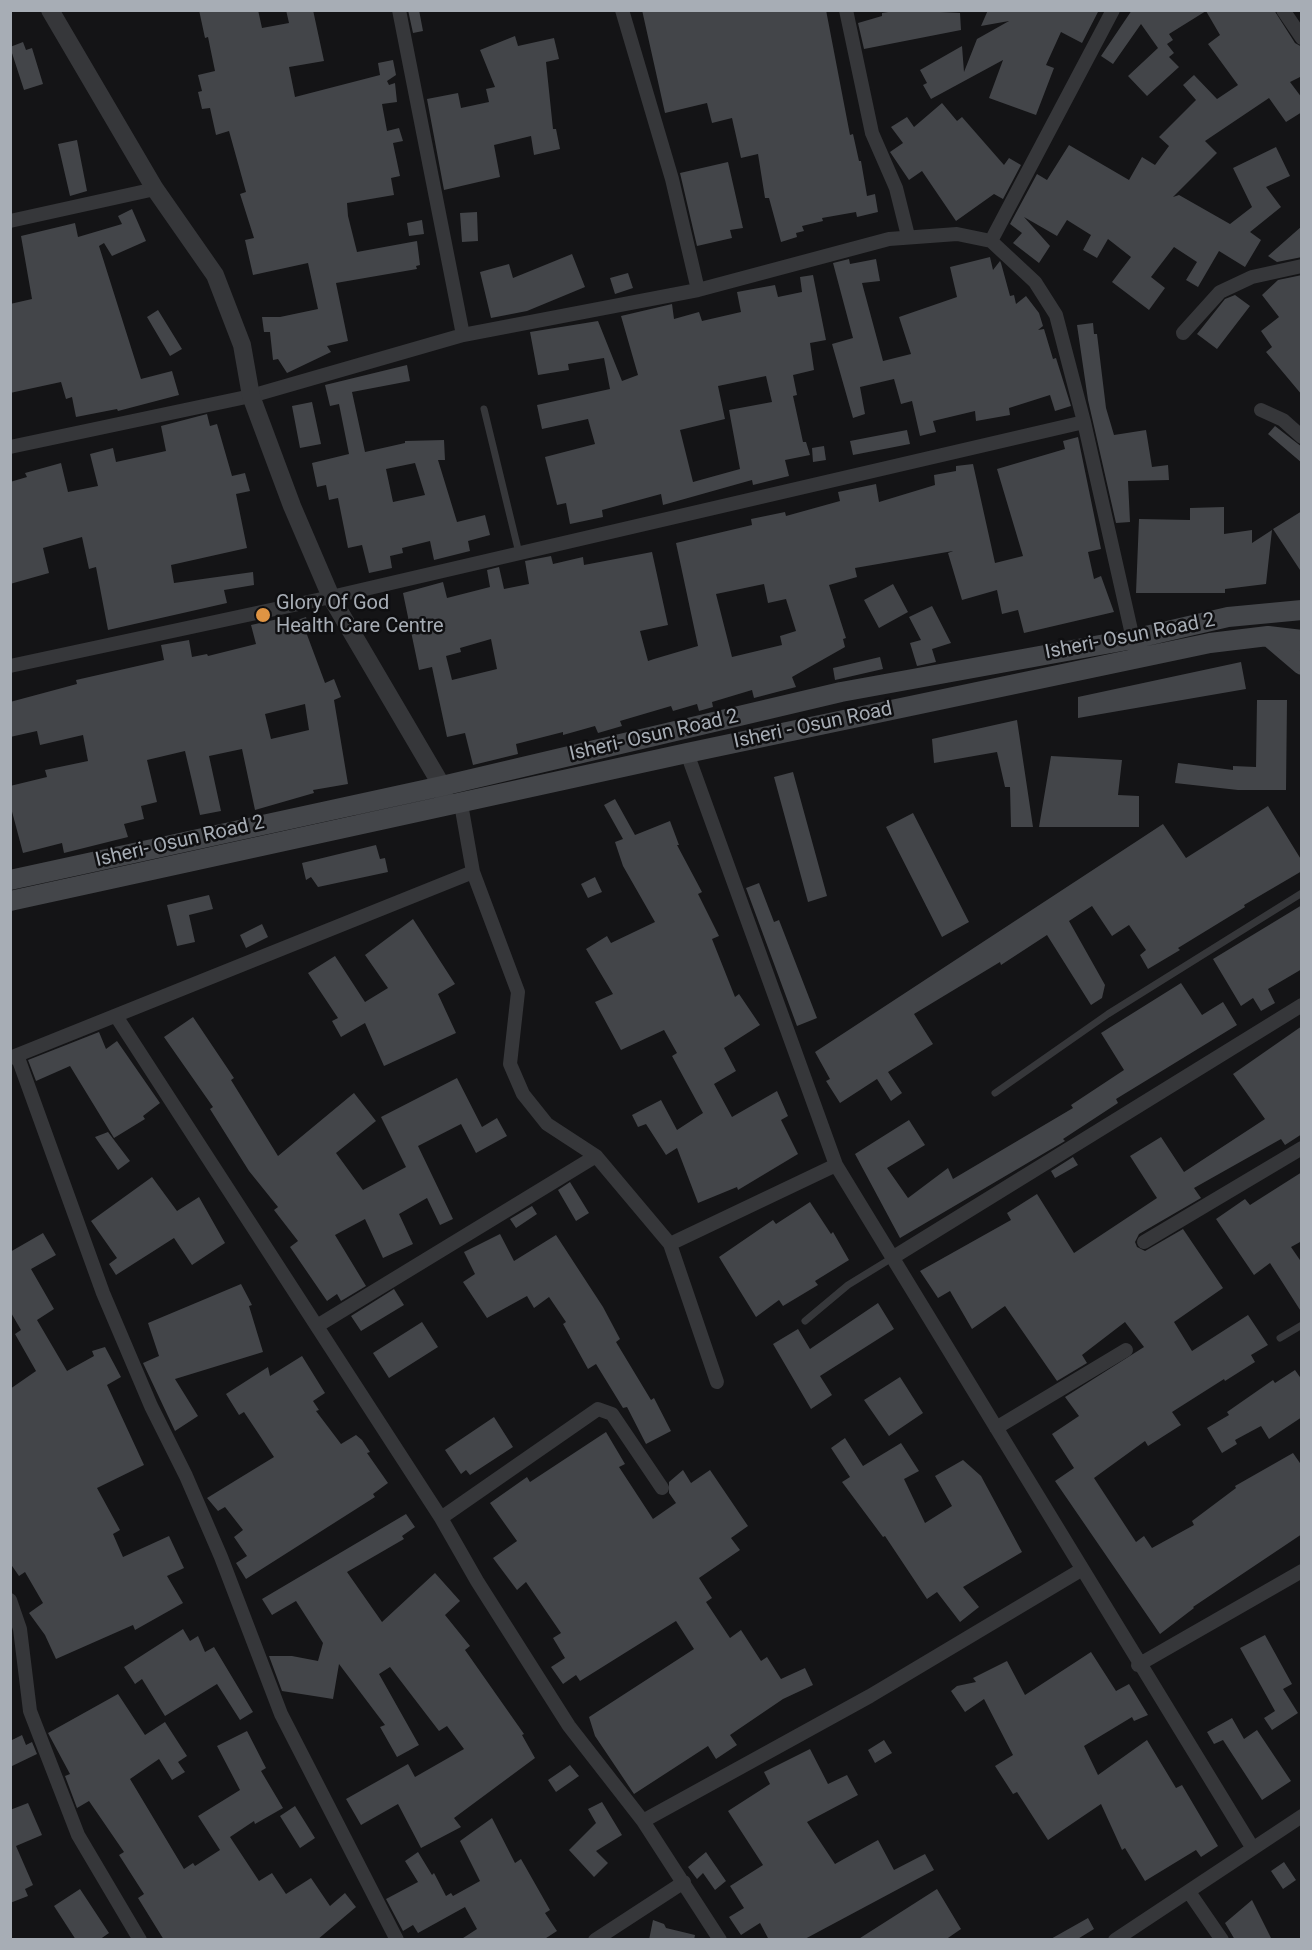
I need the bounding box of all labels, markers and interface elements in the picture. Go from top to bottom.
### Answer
place label: Glory Of God Health Care Centre [276,592,444,639]
marker: Glory Of God Health Care Centre [254,606,272,624]
street label: Isheri- Osun Road 2 [1043,609,1217,665]
street label: Isheri - Osun Road [732,697,894,755]
street label: Isheri- Osun Road 2 [567,705,741,767]
street label: Isheri- Osun Road 2 [93,811,267,873]

